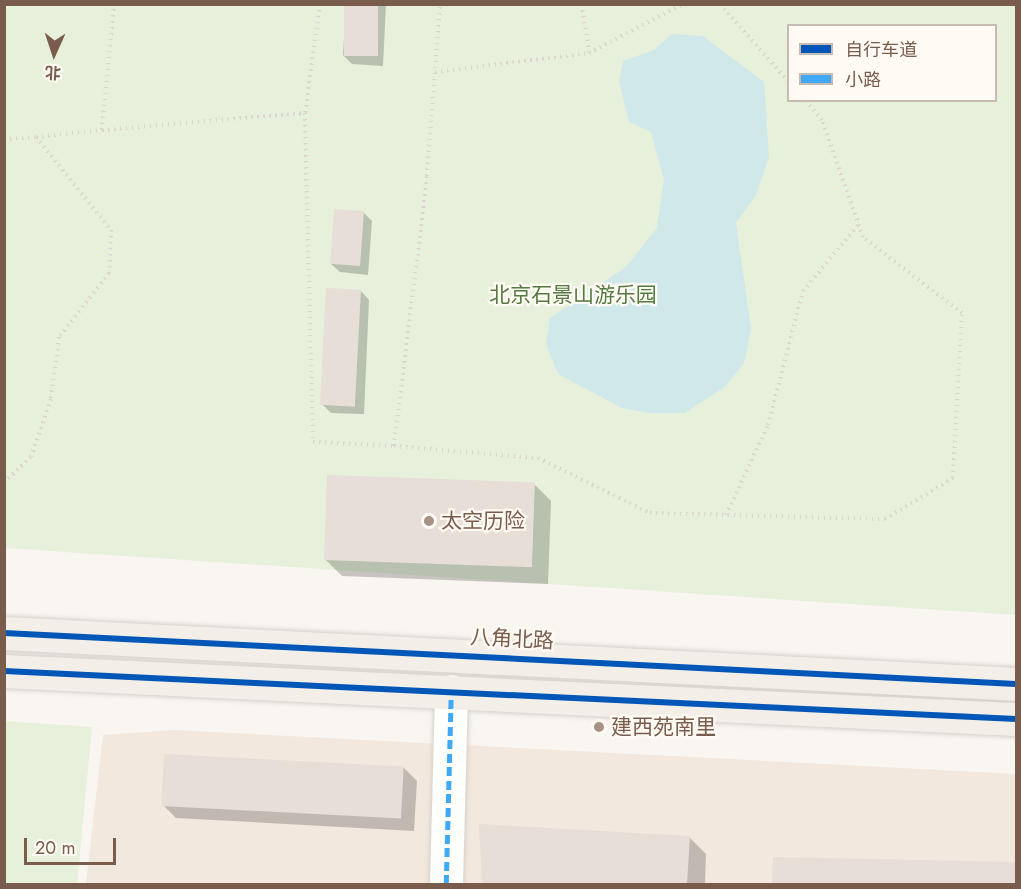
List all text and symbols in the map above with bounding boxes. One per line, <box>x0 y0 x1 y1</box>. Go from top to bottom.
north arrow <box>24 24 84 84</box>
legend <box>787 24 997 102</box>
text: 自行车道 <box>845 37 917 63</box>
text: 北 <box>44 61 62 84</box>
text: 小路 <box>845 67 881 93</box>
park label: 北京石景山游乐园 <box>489 282 657 308</box>
place label: 太空历险 <box>441 508 525 534</box>
marker: 太空历险 <box>422 514 436 528</box>
street label: 八角北路 <box>469 624 555 654</box>
place label: 建西苑南里 <box>611 714 716 740</box>
marker: 建西苑南里 <box>592 720 606 734</box>
scale bar <box>27 826 118 864</box>
text: 20 m <box>35 835 75 861</box>

